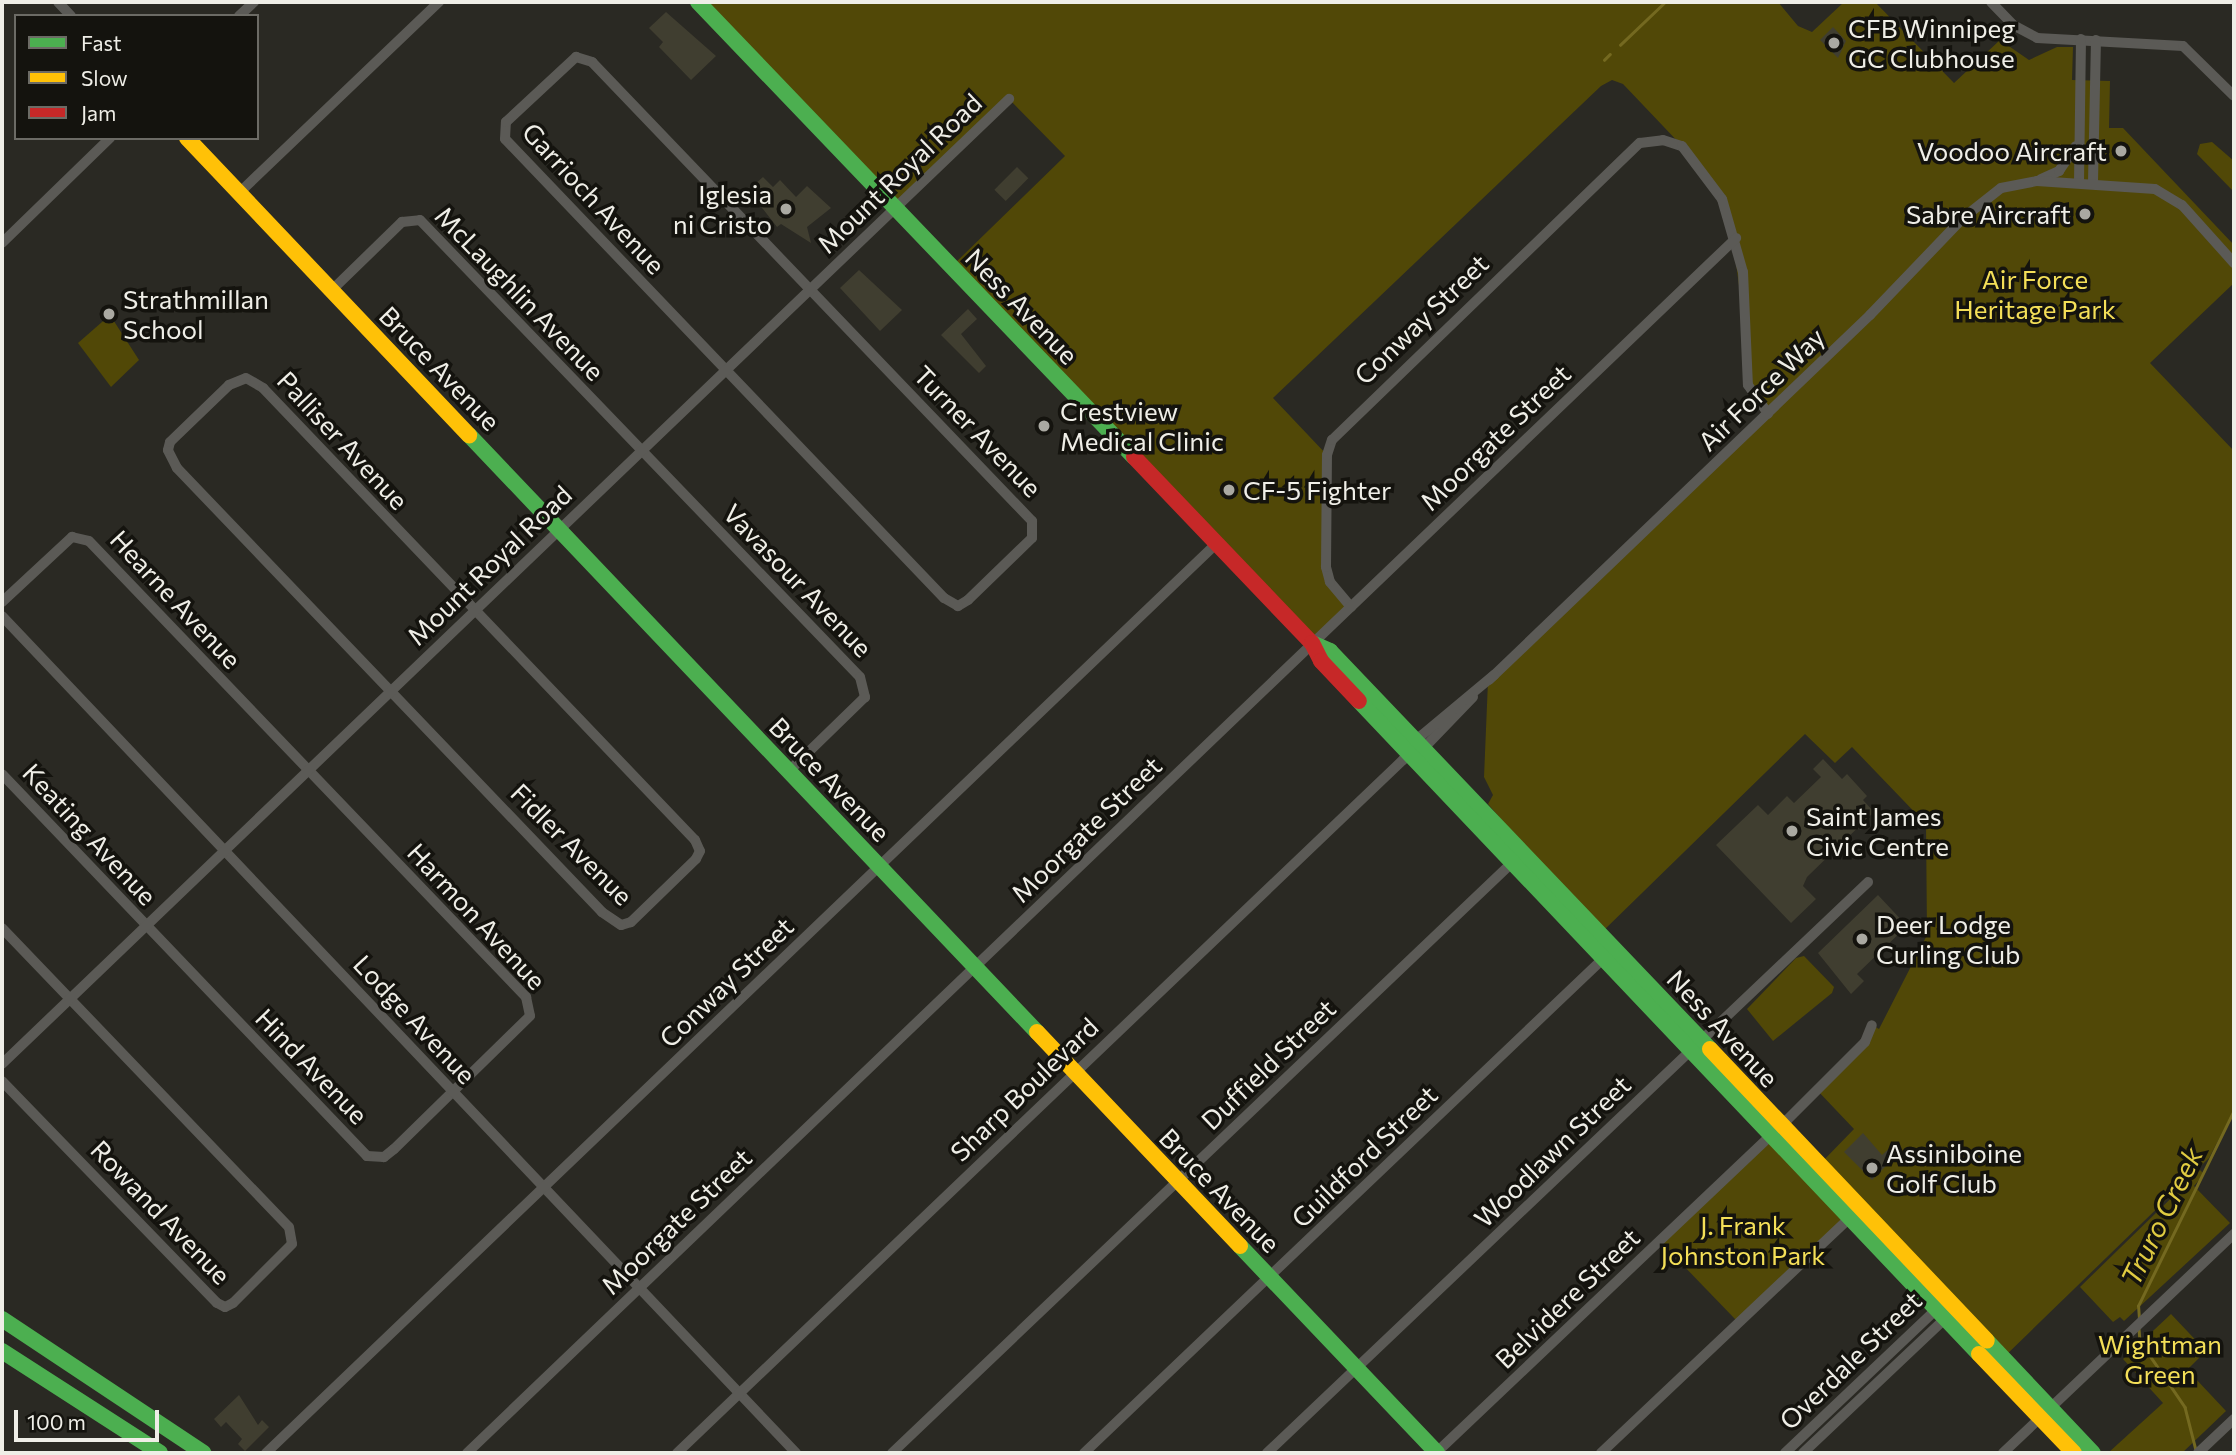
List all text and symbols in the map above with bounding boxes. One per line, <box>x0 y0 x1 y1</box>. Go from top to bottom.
place label: CFB Winnipeg GC Clubhouse <box>1848 12 2015 74</box>
legend <box>14 14 259 140</box>
text: Fast <box>81 30 122 55</box>
marker: CFB Winnipeg GC Clubhouse <box>1826 35 1842 51</box>
text: Slow <box>81 65 128 90</box>
street label: Mount Royal Road <box>810 87 988 259</box>
text: Jam <box>81 100 116 125</box>
street label: Garrioch Avenue <box>516 116 672 280</box>
place label: Voodoo Aircraft <box>1917 135 2107 167</box>
marker: Voodoo Aircraft <box>2113 143 2129 159</box>
place label: Iglesia ni Cristo <box>673 178 772 240</box>
place label: Sabre Aircraft <box>1906 198 2071 230</box>
street label: McLaughlin Avenue <box>429 200 611 386</box>
marker: Iglesia ni Cristo <box>778 201 794 217</box>
marker: Sabre Aircraft <box>2077 206 2093 222</box>
street label: Ness Avenue <box>959 242 1085 370</box>
street label: Conway Street <box>1348 247 1494 391</box>
park label: Air Force Heritage Park <box>1954 263 2116 324</box>
place label: Strathmillan School <box>123 283 269 344</box>
street label: Bruce Avenue <box>373 300 507 436</box>
marker: Strathmillan School <box>101 306 117 322</box>
street label: Air Force Way <box>1691 321 1831 457</box>
street label: Moorgate Street <box>1414 358 1576 516</box>
street label: Turner Avenue <box>908 359 1048 503</box>
street label: Palliser Avenue <box>271 364 415 516</box>
place label: Crestview Medical Clinic <box>1060 395 1224 457</box>
marker: Crestview Medical Clinic <box>1034 416 1054 436</box>
place label: CF-5 Fighter <box>1243 474 1391 506</box>
street label: Mount Royal Road <box>400 479 578 651</box>
marker: CF-5 Fighter <box>1221 482 1237 498</box>
street label: Vavasour Avenue <box>717 497 879 663</box>
street label: Hearne Avenue <box>104 523 248 675</box>
street label: Bruce Avenue <box>763 711 897 847</box>
street label: Moorgate Street <box>1005 750 1167 908</box>
street label: Keating Avenue <box>17 757 163 911</box>
street label: Fidler Avenue <box>505 777 639 911</box>
place label: Saint James Civic Centre <box>1806 800 1949 862</box>
marker: Saint James Civic Centre <box>1784 823 1800 839</box>
street label: Harmon Avenue <box>401 837 553 995</box>
place label: Deer Lodge Curling Club <box>1876 908 2020 970</box>
street label: Conway Street <box>653 910 799 1054</box>
marker: Deer Lodge Curling Club <box>1854 931 1870 947</box>
street label: Lodge Avenue <box>347 948 483 1090</box>
street label: Ness Avenue <box>1661 963 1785 1093</box>
street label: Duffield Street <box>1195 992 1341 1136</box>
street label: Hind Avenue <box>249 1002 375 1130</box>
street label: Sharp Boulevard <box>944 1011 1104 1167</box>
street label: Woodlawn Street <box>1467 1069 1637 1233</box>
street label: Guildford Street <box>1285 1079 1443 1233</box>
street label: Bruce Avenue <box>1153 1122 1287 1258</box>
street label: Rowand Avenue <box>85 1134 237 1290</box>
place label: Assiniboine Golf Club <box>1886 1137 2022 1198</box>
water label: Truro Creek <box>2113 1141 2209 1291</box>
street label: Moorgate Street <box>595 1142 757 1300</box>
marker: Assiniboine Golf Club <box>1864 1160 1880 1176</box>
park label: J. Frank Johnston Park <box>1661 1209 1825 1270</box>
street label: Belvidere Street <box>1489 1221 1645 1375</box>
street label: Overdale Street <box>1773 1284 1927 1436</box>
park label: Wightman Green <box>2098 1328 2222 1390</box>
scale bar <box>18 1396 163 1440</box>
text: 100 m <box>27 1409 86 1434</box>

